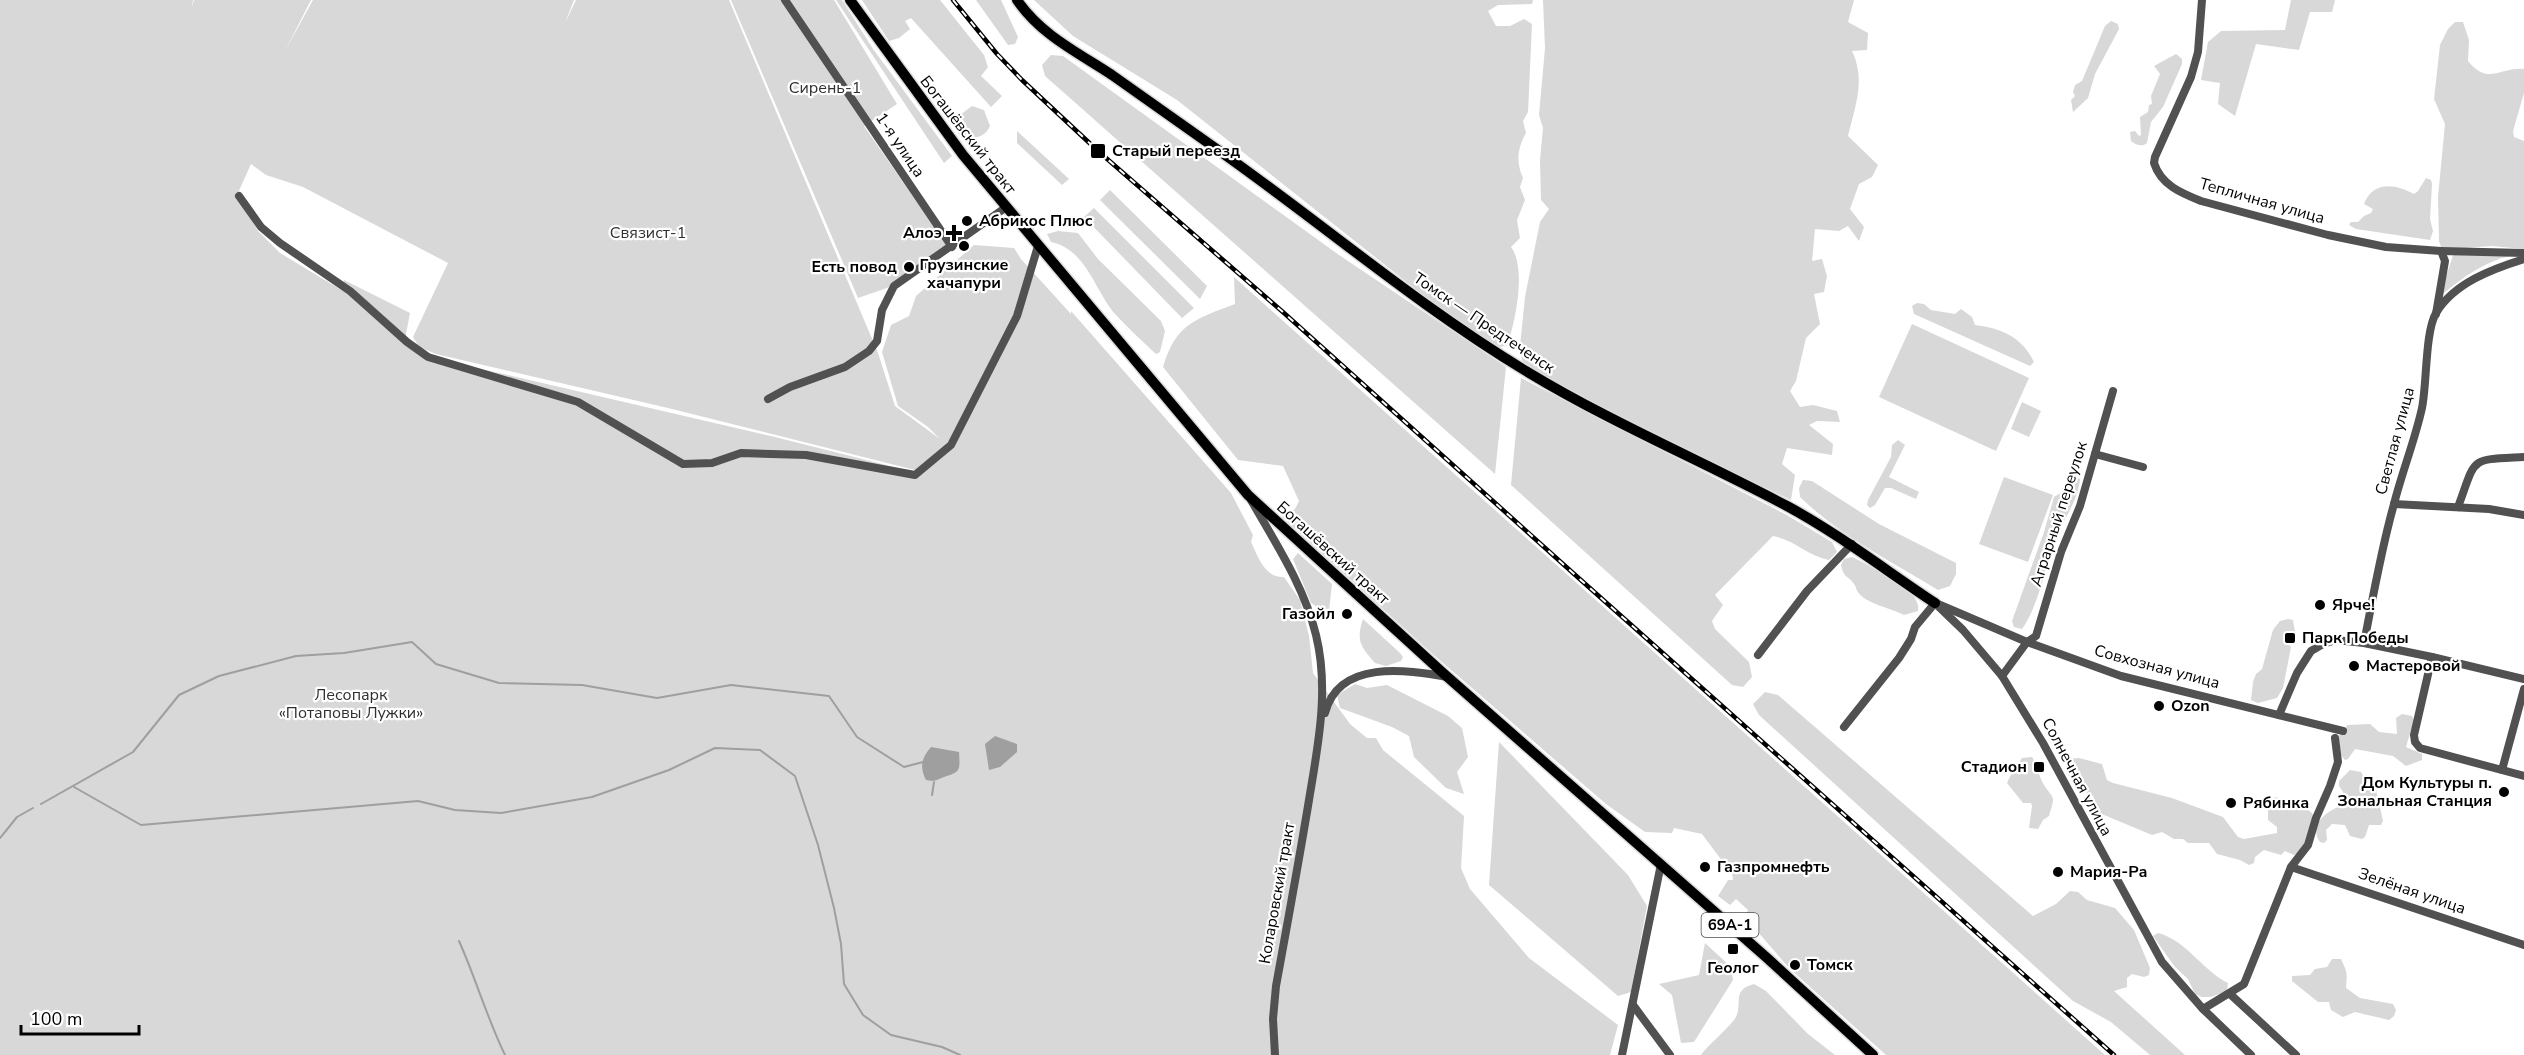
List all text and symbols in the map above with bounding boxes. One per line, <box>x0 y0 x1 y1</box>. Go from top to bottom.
street label: Богашёвский тракт <box>915 71 1022 200</box>
park label: Сирень-1 <box>789 77 861 99</box>
street label: 1-я улица <box>870 108 930 182</box>
place label: Старый переезд <box>1112 140 1240 162</box>
marker: Старый переезд <box>1089 142 1107 160</box>
street label: Тепличная улица <box>2197 173 2327 229</box>
place label: Абрикос Плюс <box>979 210 1093 232</box>
marker: Абрикос Плюс <box>960 214 974 228</box>
park label: Связист-1 <box>610 222 686 244</box>
place label: Алоэ <box>903 222 942 244</box>
marker: Алоэ <box>947 226 961 240</box>
marker: Грузинские хачапури <box>957 239 971 253</box>
place label: Грузинские хачапури <box>920 254 1009 294</box>
place label: Есть повод <box>811 256 897 278</box>
marker: Есть повод <box>902 260 916 274</box>
street label: Томск — Предтеченск <box>1409 267 1560 379</box>
street label: Светлая улица <box>2370 385 2420 497</box>
street label: Аграрный переулок <box>2025 438 2093 589</box>
street label: Богашёвский тракт <box>1272 496 1395 610</box>
place label: Ярче! <box>2332 594 2375 616</box>
marker: Ярче! <box>2313 598 2327 612</box>
place label: Газойл <box>1282 603 1335 625</box>
marker: Газойл <box>1340 607 1354 621</box>
place label: Парк Победы <box>2302 627 2409 649</box>
marker: Парк Победы <box>2283 631 2297 645</box>
street label: Совхозная улица <box>2092 640 2222 694</box>
place label: Мастеровой <box>2366 655 2460 677</box>
marker: Мастеровой <box>2347 659 2361 673</box>
park label: Лесопарк «Потаповы Лужки» <box>279 684 423 724</box>
place label: Ozon <box>2171 695 2210 717</box>
marker: Ozon <box>2152 699 2166 713</box>
street label: Солнечная улица <box>2037 714 2117 840</box>
place label: Стадион <box>1961 756 2027 778</box>
marker: Стадион <box>2032 760 2046 774</box>
place label: Дом Культуры п. Зональная Станция <box>2338 772 2492 812</box>
marker: Дом Культуры п. Зональная Станция <box>2497 785 2511 799</box>
place label: Рябинка <box>2243 792 2309 814</box>
marker: Рябинка <box>2224 796 2238 810</box>
street label: Коларовский тракт <box>1254 819 1300 966</box>
place label: Газпромнефть <box>1717 856 1830 878</box>
marker: Газпромнефть <box>1698 860 1712 874</box>
place label: Мария-Ра <box>2070 861 2147 883</box>
street label: Зелёная улица <box>2355 862 2469 920</box>
marker: Мария-Ра <box>2051 865 2065 879</box>
road number: 69А-1 <box>1702 913 1758 937</box>
marker: Геолог <box>1726 942 1740 956</box>
place label: Томск <box>1807 954 1854 976</box>
place label: Геолог <box>1707 957 1759 979</box>
marker: Томск <box>1788 958 1802 972</box>
scale bar <box>21 998 140 1036</box>
text: 100 m <box>30 1007 82 1031</box>

